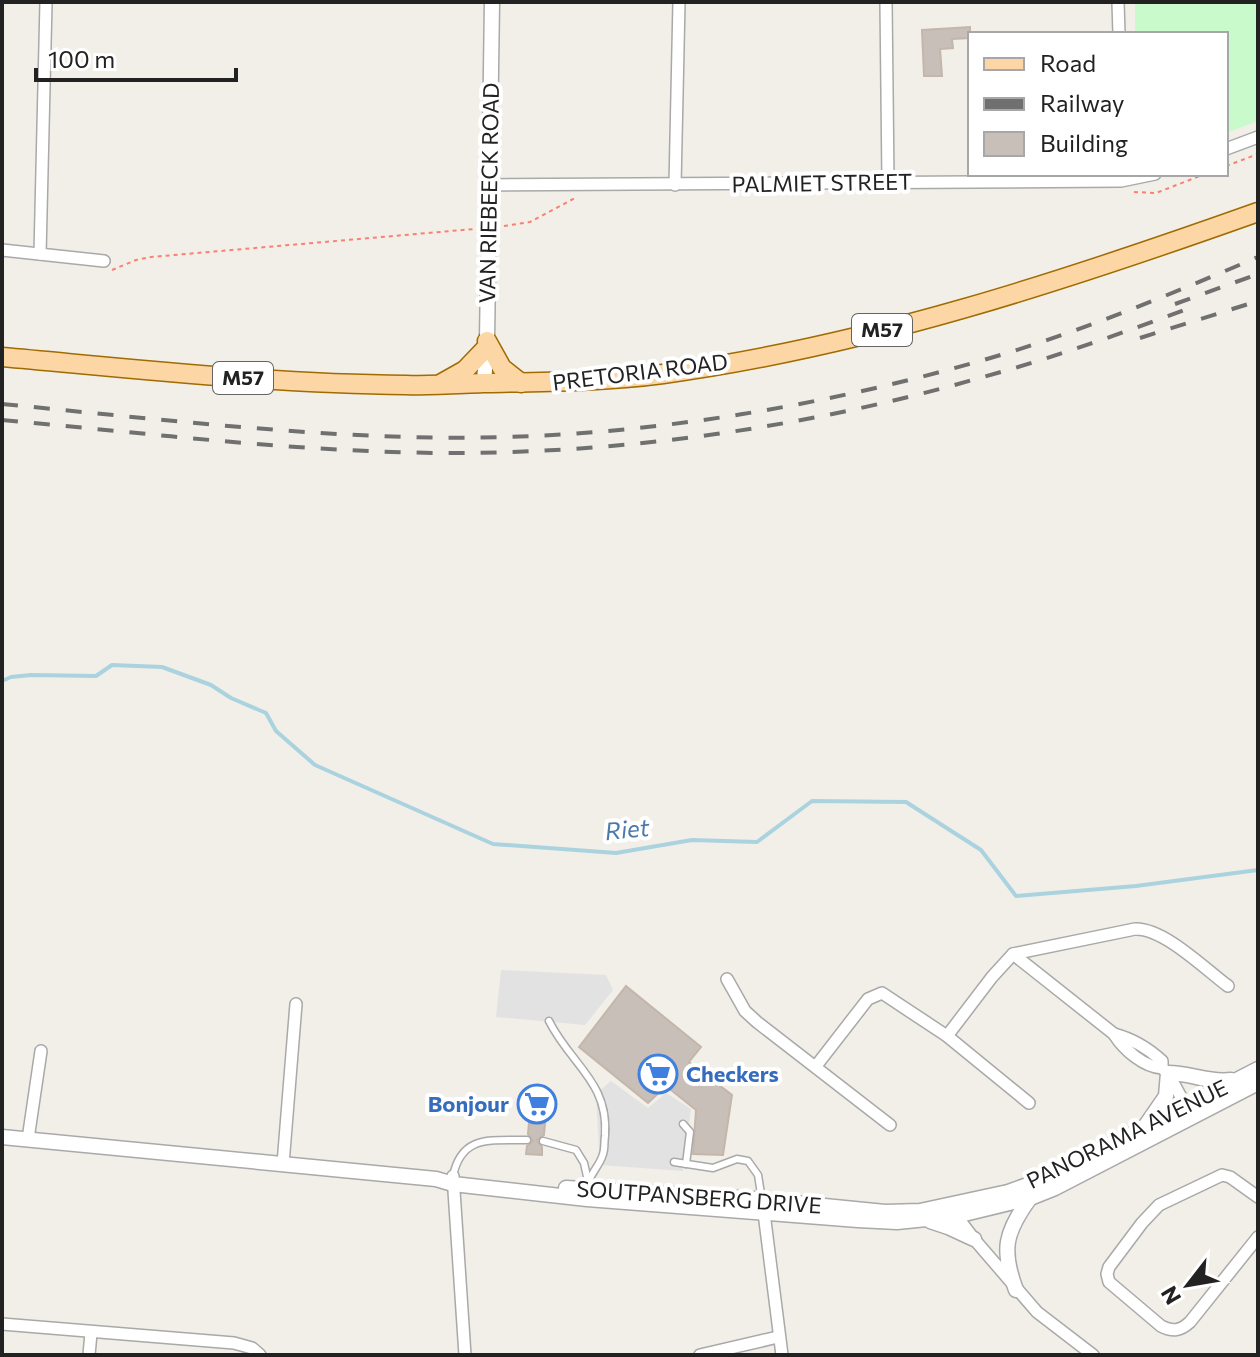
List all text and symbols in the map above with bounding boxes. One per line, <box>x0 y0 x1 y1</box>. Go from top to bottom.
scale bar <box>36 32 236 82</box>
legend <box>968 32 1228 176</box>
text: 100 m <box>48 44 115 73</box>
text: Road <box>1040 48 1096 77</box>
street label: VAN RIEBEECK ROAD <box>473 82 504 304</box>
text: Railway <box>1040 88 1125 117</box>
text: Building <box>1040 128 1128 157</box>
street label: PALMIET STREET <box>731 167 913 198</box>
road number: M57 <box>852 314 912 346</box>
street label: PRETORIA ROAD <box>551 347 729 396</box>
road number: M57 <box>213 362 273 394</box>
water label: Riet <box>603 812 652 845</box>
supermarket icon: Checkers <box>637 1053 679 1095</box>
place label: Checkers <box>686 1060 779 1087</box>
street label: PANORAMA AVENUE <box>1022 1073 1232 1194</box>
supermarket icon: Bonjour <box>516 1083 558 1125</box>
place label: Bonjour <box>428 1090 509 1117</box>
street label: SOUTPANSBERG DRIVE <box>576 1174 822 1219</box>
north arrow <box>1148 1245 1228 1325</box>
text: N <box>1155 1282 1186 1310</box>

